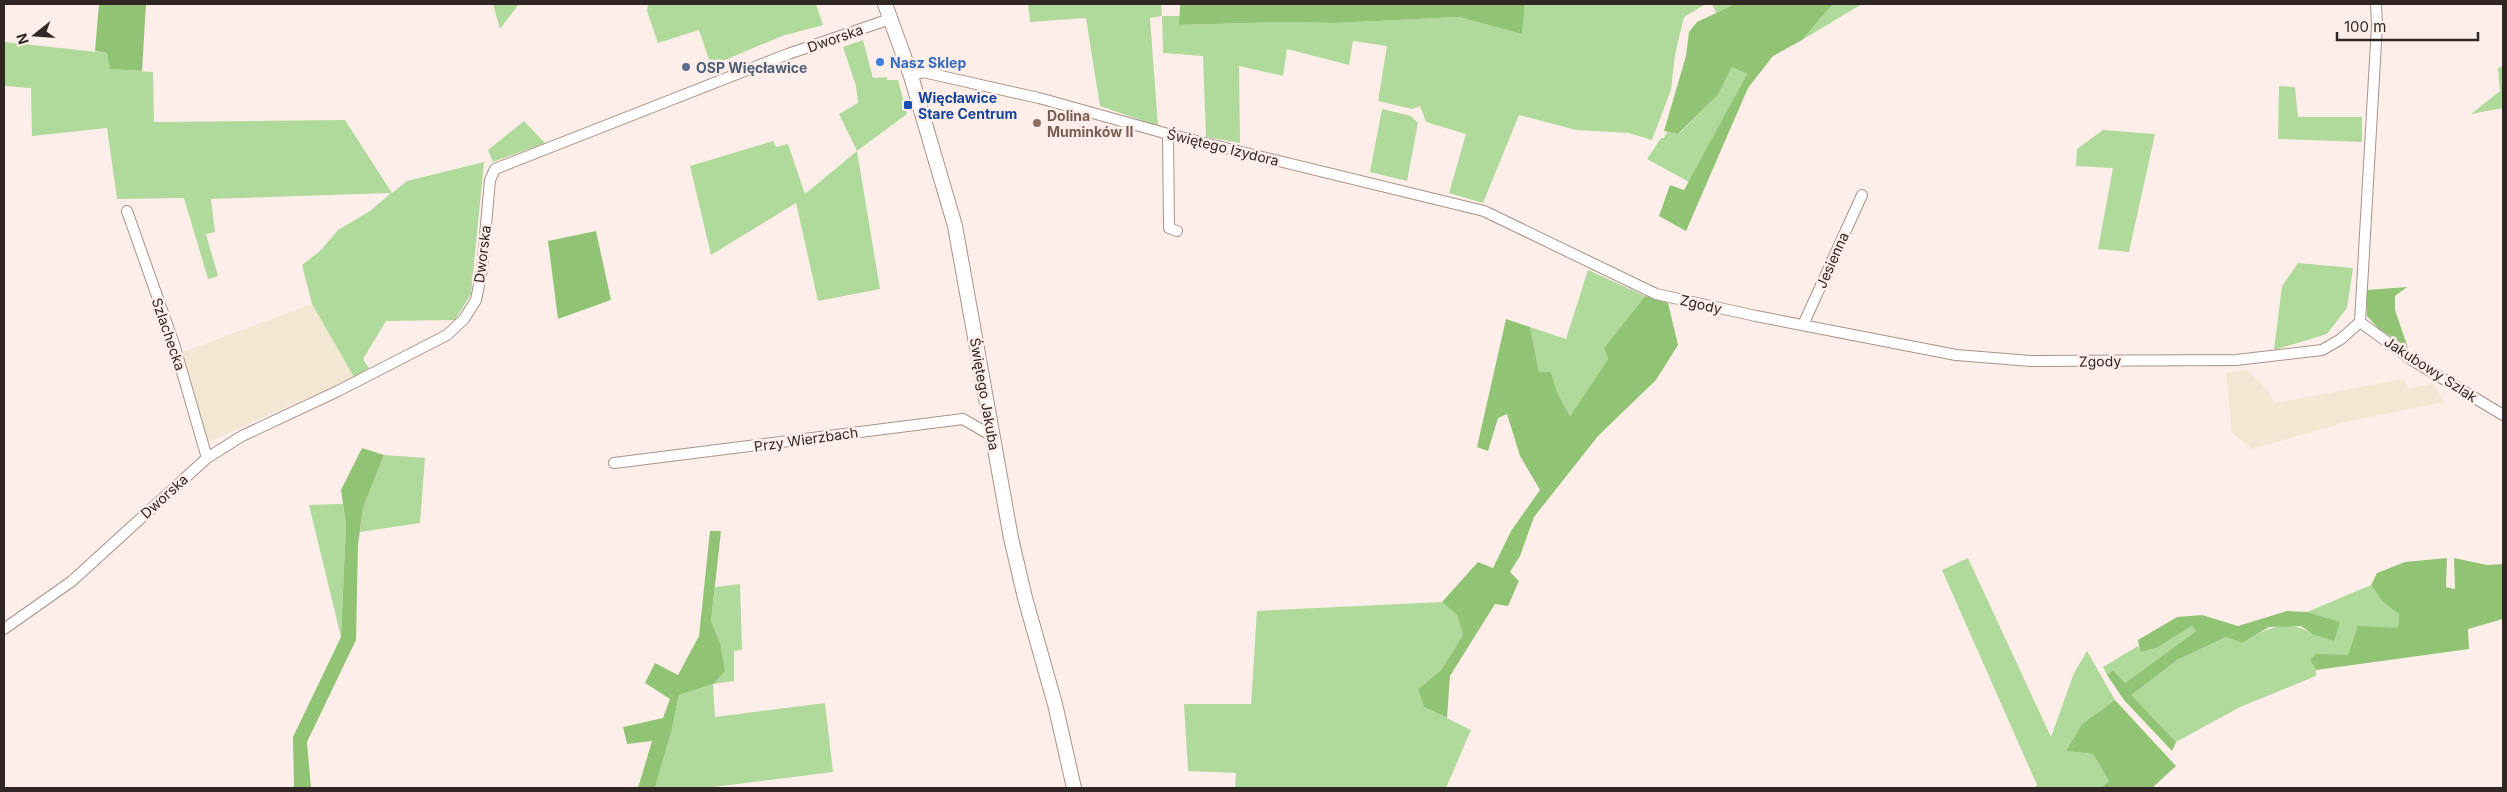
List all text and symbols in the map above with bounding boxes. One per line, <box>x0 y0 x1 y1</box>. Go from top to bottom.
north arrow <box>10 10 60 60</box>
scale bar <box>2337 10 2478 42</box>
text: 100 m <box>2344 17 2386 36</box>
street label: Dworska <box>805 21 865 55</box>
text: N <box>12 31 32 47</box>
place label: Nasz Sklep <box>890 54 966 71</box>
marker: Nasz Sklep <box>874 56 886 68</box>
place label: OSP Więcławice <box>696 59 807 76</box>
marker: OSP Więcławice <box>680 61 692 73</box>
place label: Więcławice Stare Centrum <box>918 89 1017 122</box>
marker: Więcławice Stare Centrum <box>902 99 914 111</box>
place label: Dolina Muminków II <box>1047 107 1133 140</box>
marker: Dolina Muminków II <box>1031 117 1043 129</box>
street label: Świętego Izydora <box>1165 125 1281 169</box>
street label: Dworska <box>470 224 494 284</box>
street label: Jesienna <box>1812 229 1852 291</box>
street label: Zgody <box>1678 291 1724 317</box>
street label: Szlachecka <box>149 295 189 373</box>
street label: Jakubowy Szlak <box>2381 333 2481 406</box>
street label: Świętego Jakuba <box>967 336 1003 452</box>
street label: Zgody <box>2079 352 2121 370</box>
street label: Przy Wierzbach <box>753 423 859 455</box>
street label: Dworska <box>137 470 191 522</box>

